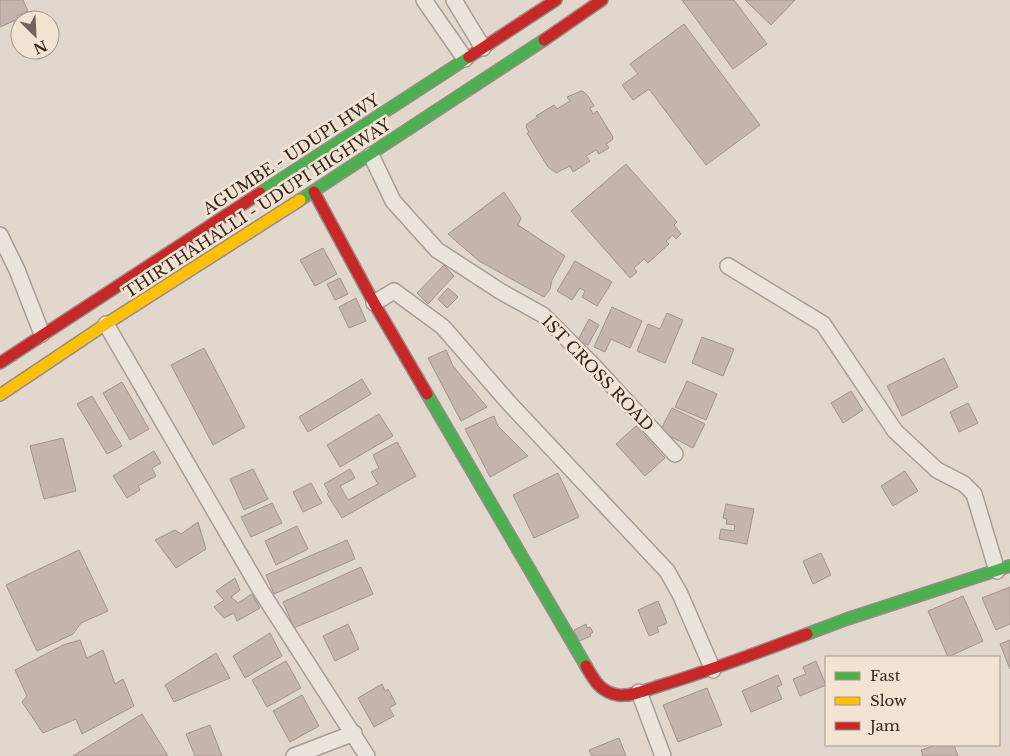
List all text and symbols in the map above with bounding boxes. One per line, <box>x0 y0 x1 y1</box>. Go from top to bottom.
north arrow <box>10 10 60 60</box>
text: N <box>31 36 50 58</box>
street label: AGUMBE - UDUPI HWY <box>198 89 383 219</box>
street label: THIRTHAHALLI - UDUPI HIGHWAY <box>120 114 395 302</box>
street label: 1ST CROSS ROAD <box>538 311 658 435</box>
legend <box>825 656 1000 746</box>
text: Fast <box>870 666 901 685</box>
text: Slow <box>870 691 907 710</box>
text: Jam <box>868 716 900 735</box>

